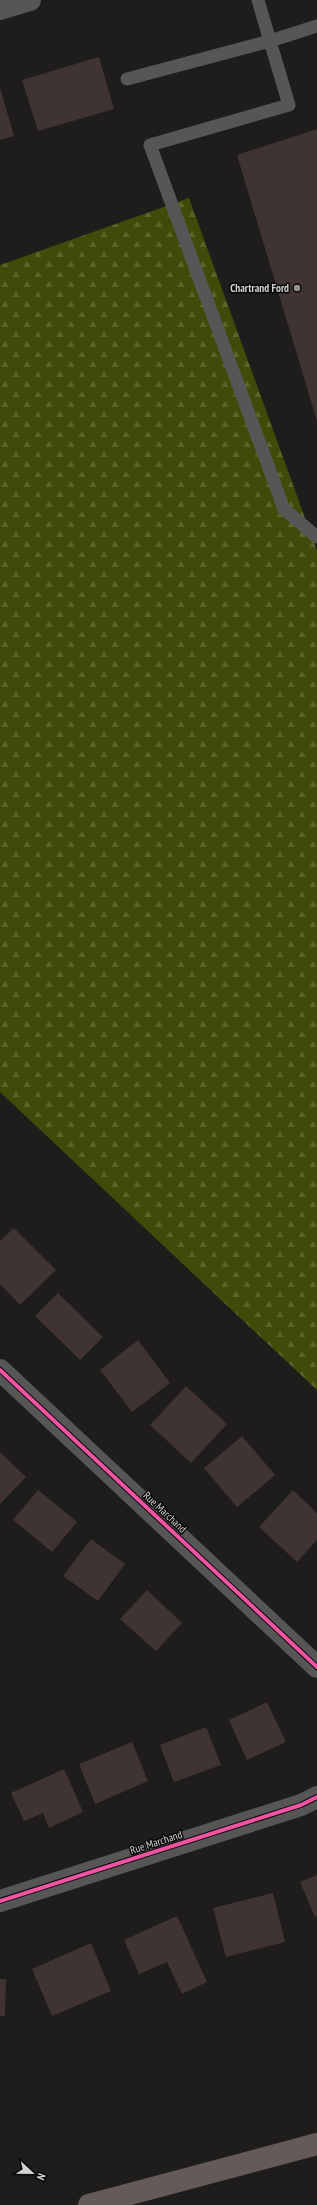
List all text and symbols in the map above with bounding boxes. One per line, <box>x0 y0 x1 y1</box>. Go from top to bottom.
place label: Chartrand Ford <box>230 281 289 295</box>
marker: Chartrand Ford <box>292 283 302 293</box>
street label: Rue Marchand <box>140 1488 190 1536</box>
street label: Rue Marchand <box>128 1827 184 1857</box>
north arrow <box>12 2153 52 2193</box>
text: N <box>34 2171 49 2182</box>

